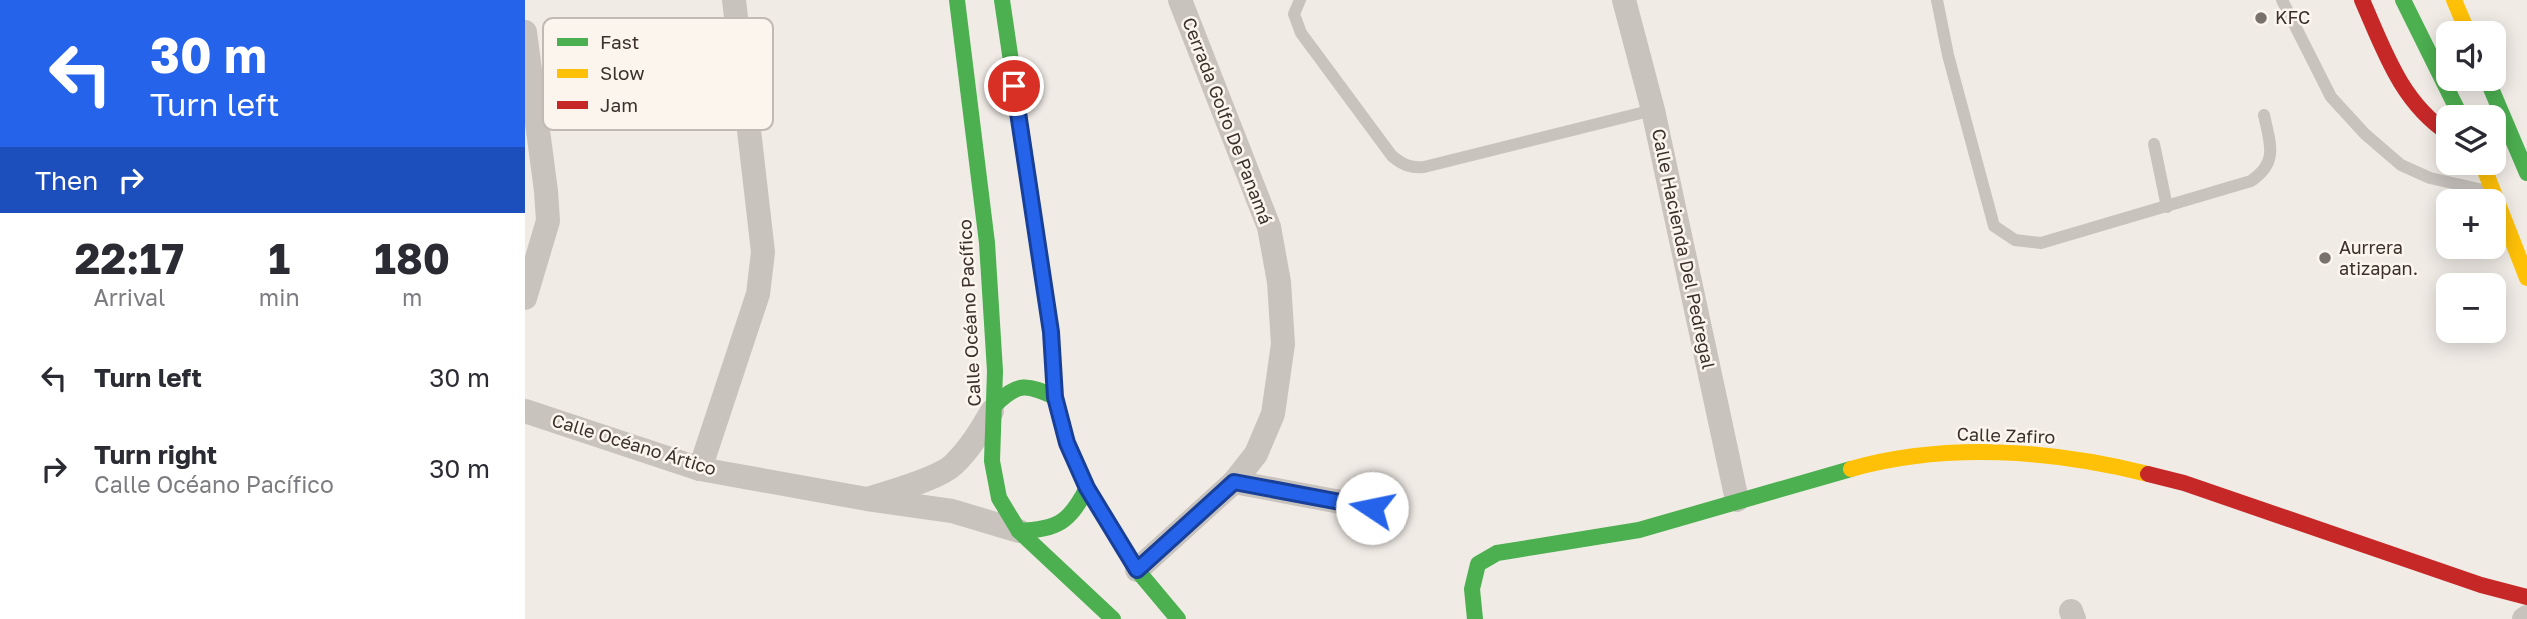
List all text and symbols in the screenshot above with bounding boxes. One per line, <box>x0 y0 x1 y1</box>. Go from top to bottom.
place label: KFC <box>2275 6 2310 28</box>
marker: KFC <box>2253 10 2269 26</box>
street label: Cerrada Golfo De Panamá <box>1178 14 1278 227</box>
legend <box>543 18 773 130</box>
map controls <box>2436 21 2506 343</box>
button: sound <box>2436 21 2506 91</box>
text: 30 m <box>150 25 267 84</box>
icon: left <box>35 28 126 119</box>
text: Fast <box>600 30 639 53</box>
pin <box>984 56 1044 116</box>
text: Slow <box>600 61 645 84</box>
icon: arrive <box>995 67 1033 105</box>
text: Turn left <box>150 85 279 123</box>
text: Jam <box>600 93 638 116</box>
button: layers <box>2436 105 2506 175</box>
street label: Calle Hacienda Del Pedregal <box>1648 127 1720 371</box>
icon: right <box>112 161 150 199</box>
text: Then <box>35 165 98 196</box>
button: + <box>2436 189 2506 259</box>
street label: Calle Océano Pacífico <box>953 219 985 407</box>
text: 22:17 <box>75 233 184 283</box>
text: 1 <box>268 233 290 283</box>
text: 180 <box>374 233 450 283</box>
place label: Aurrera atizapan. <box>2339 236 2418 279</box>
marker: Aurrera atizapan. <box>2317 250 2333 266</box>
button: − <box>2436 273 2506 343</box>
text: Arrival <box>93 283 165 311</box>
text: min <box>259 283 300 311</box>
text: m <box>402 283 422 311</box>
icon: left <box>35 359 73 397</box>
text: Turn left <box>94 362 202 393</box>
text: 30 m <box>429 362 490 393</box>
street label: Calle Océano Ártico <box>549 409 719 480</box>
street label: Calle Zafiro <box>1956 422 2056 448</box>
text: Turn right <box>94 439 217 470</box>
icon: right <box>35 450 73 488</box>
text: 30 m <box>429 453 490 484</box>
text: Calle Océano Pacífico <box>94 470 334 498</box>
position arrow <box>1335 471 1409 545</box>

